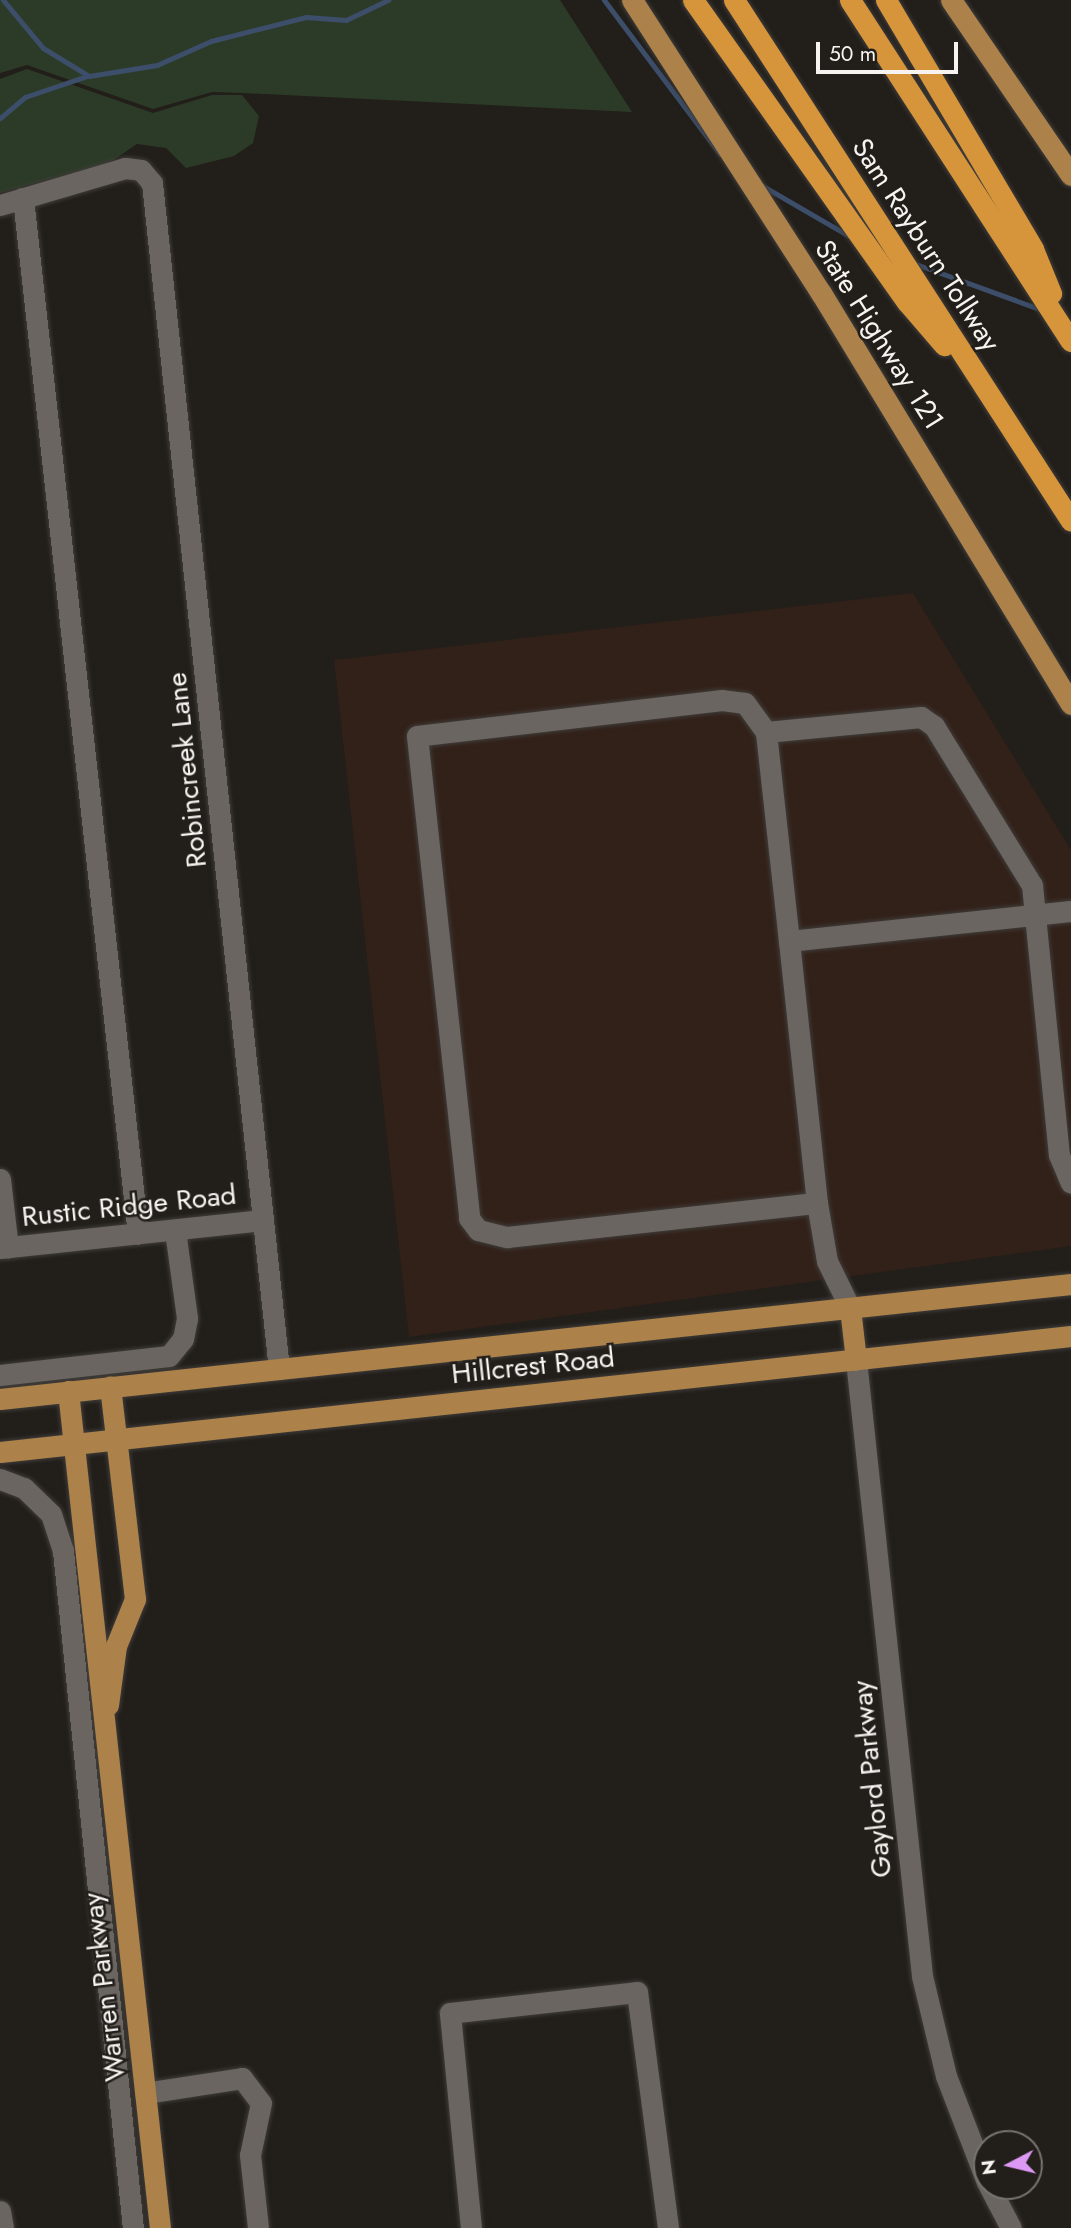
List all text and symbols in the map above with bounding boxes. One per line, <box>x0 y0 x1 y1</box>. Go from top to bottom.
scale bar <box>819 28 961 72</box>
text: 50 m <box>829 39 876 69</box>
street label: Sam Rayburn Tollway <box>845 132 1007 358</box>
street label: State Highway 121 <box>807 234 951 436</box>
street label: Robincreek Lane <box>160 671 214 869</box>
street label: Rustic Ridge Road <box>20 1178 238 1234</box>
street label: Hillcrest Road <box>450 1341 616 1391</box>
street label: Gaylord Parkway <box>845 1679 899 1879</box>
street label: Warren Parkway <box>76 1891 132 2083</box>
north arrow <box>973 2130 1043 2200</box>
text: N <box>974 2158 1003 2177</box>

